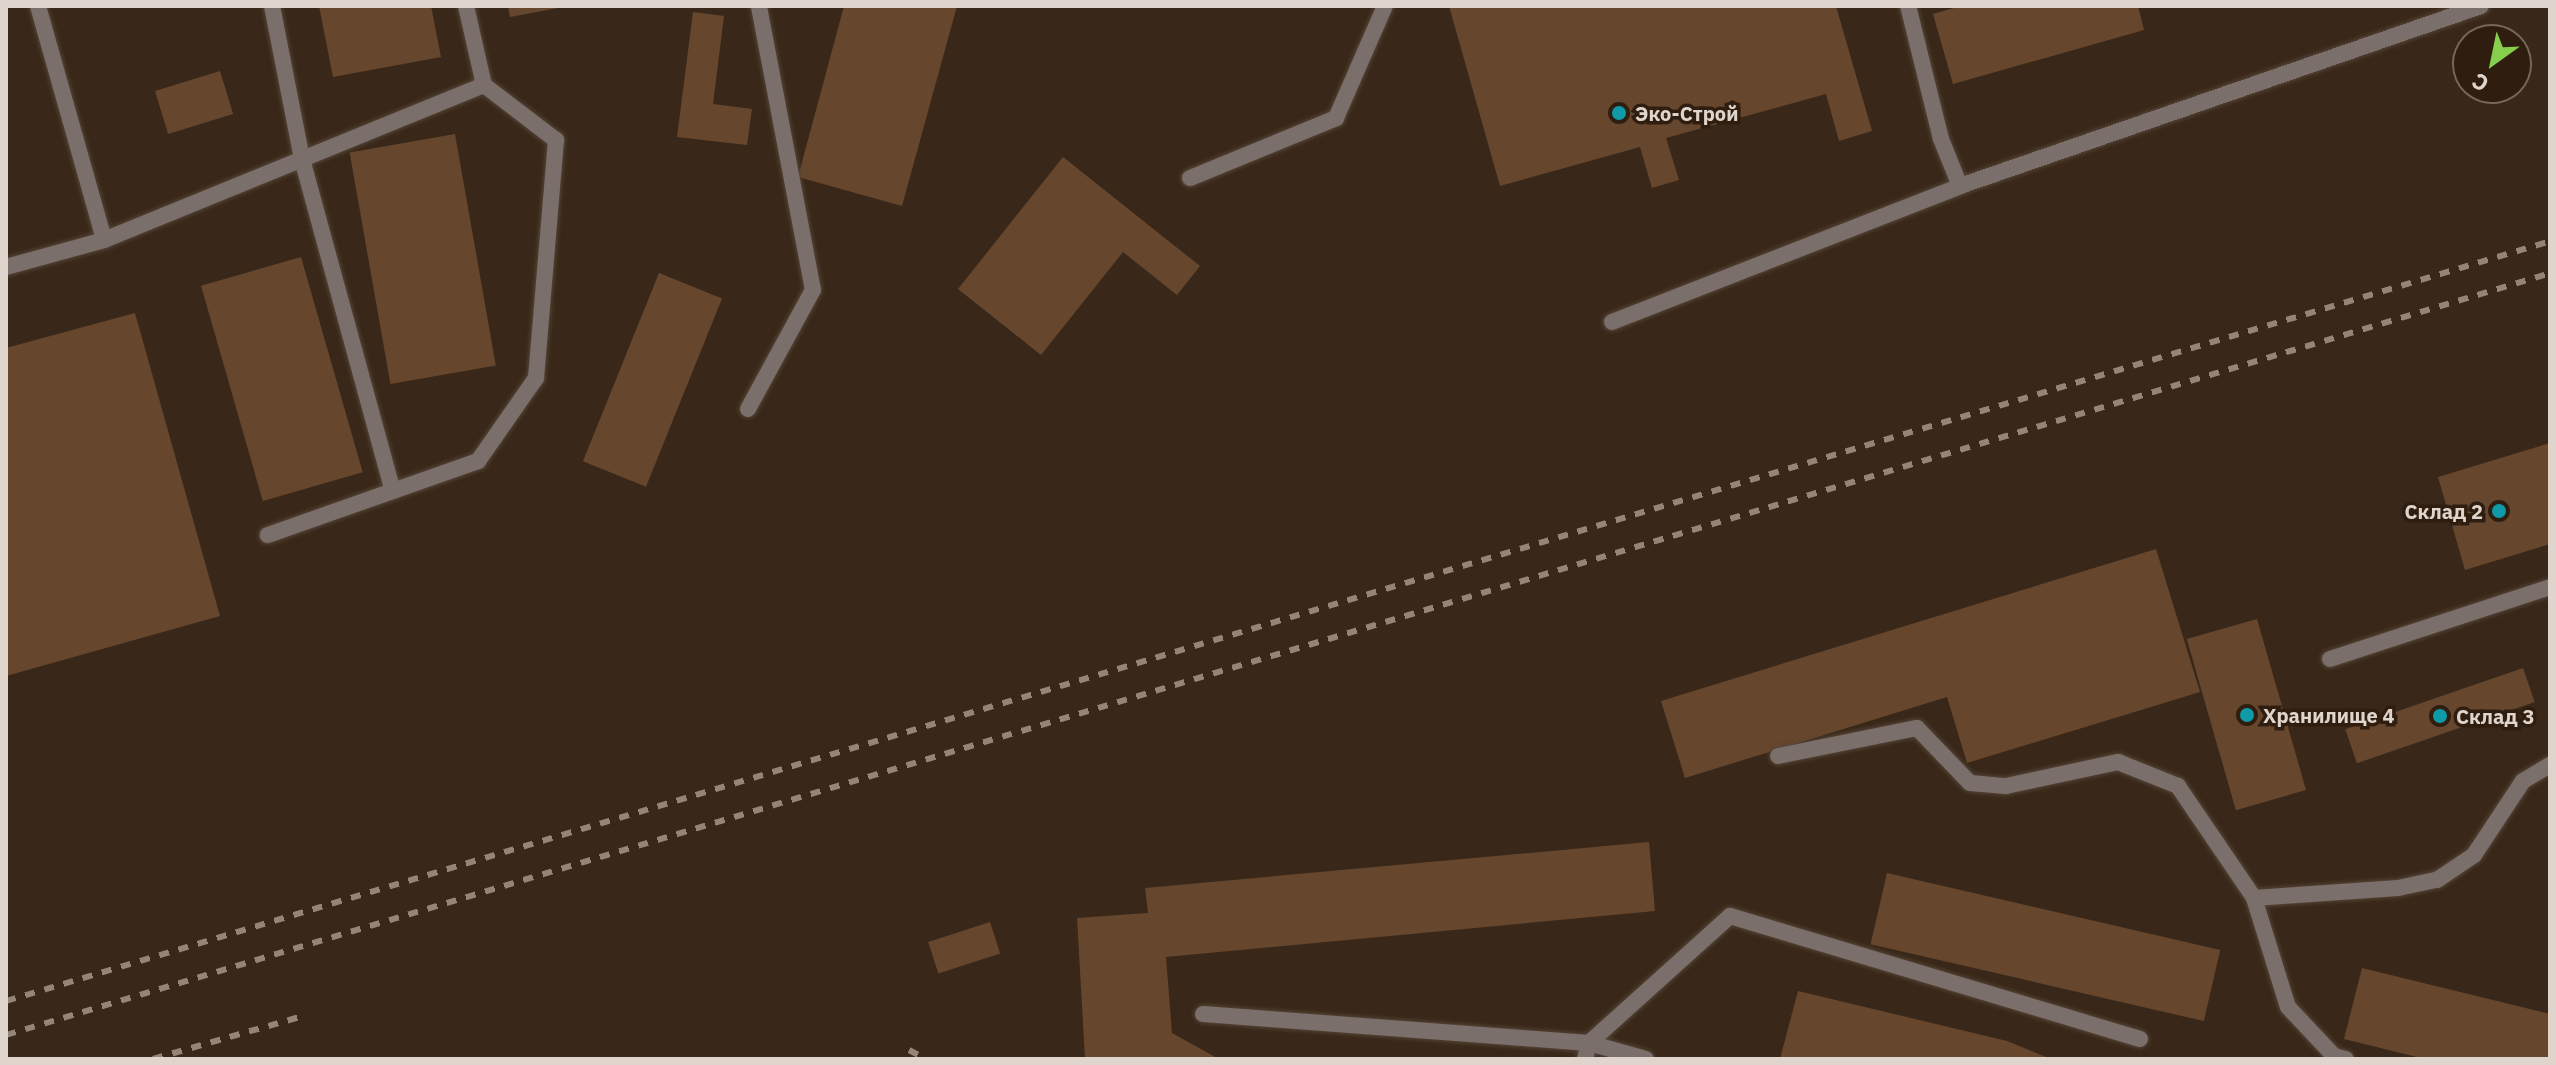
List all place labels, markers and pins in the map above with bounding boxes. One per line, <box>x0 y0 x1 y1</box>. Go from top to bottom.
place label: Эко-Строй <box>1635 101 1738 125</box>
marker: Эко-Строй <box>1610 104 1628 122</box>
place label: Склад 2 <box>2405 499 2483 523</box>
marker: Склад 2 <box>2490 502 2508 520</box>
place label: Хранилище 4 <box>2263 703 2394 727</box>
place label: Склад 3 <box>2456 704 2534 728</box>
marker: Хранилище 4 <box>2238 706 2256 724</box>
marker: Склад 3 <box>2431 707 2449 725</box>

